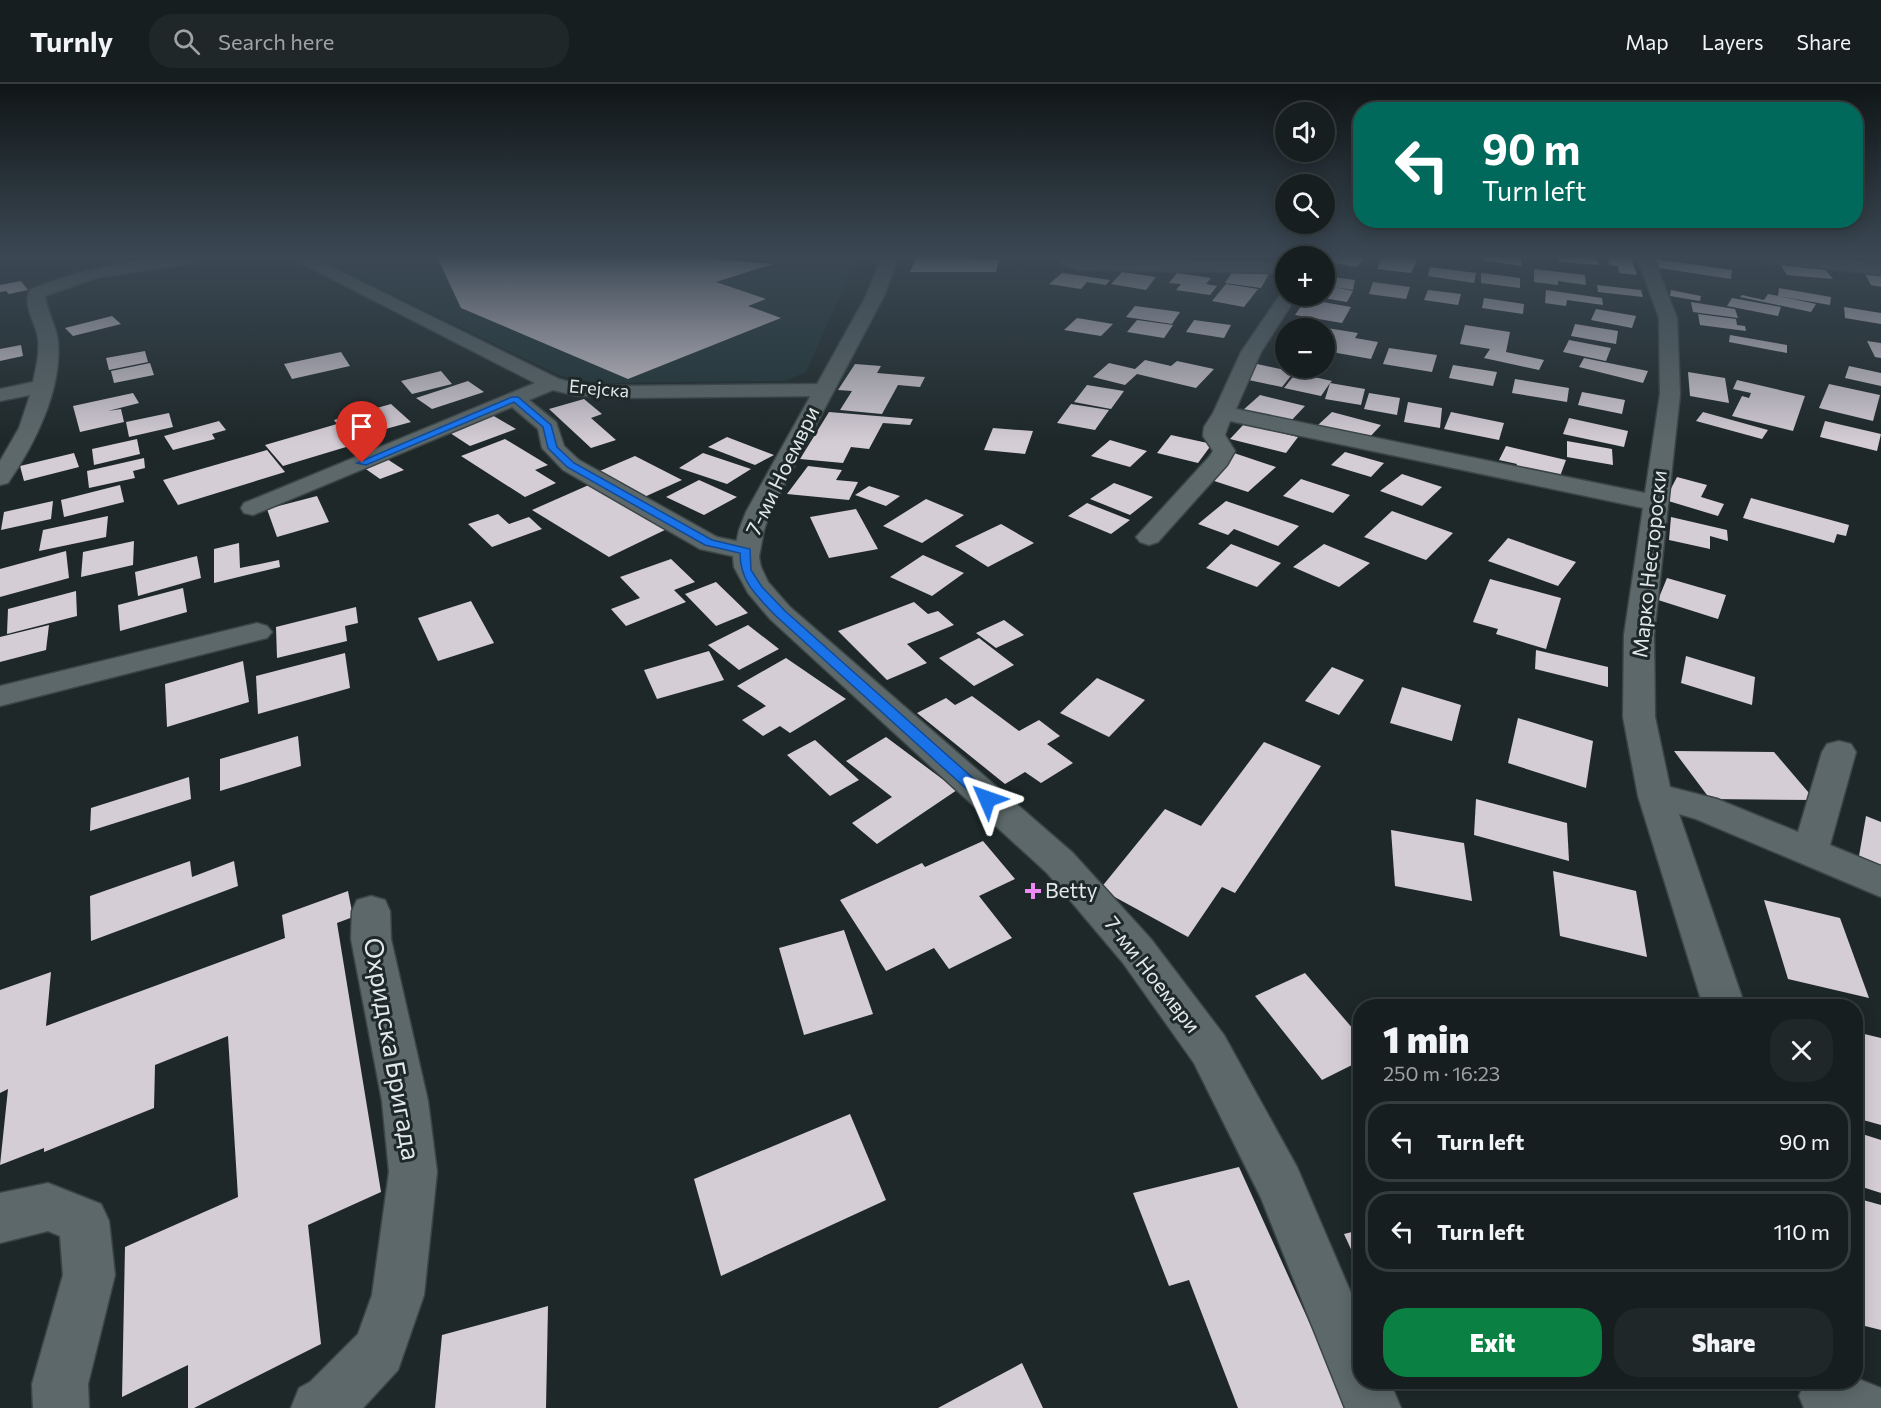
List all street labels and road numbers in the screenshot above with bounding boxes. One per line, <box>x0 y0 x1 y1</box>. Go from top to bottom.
street label: Егејска <box>568 374 630 402</box>
street label: 7-ми Ноември <box>740 402 824 539</box>
street label: Марко Нестороски <box>1626 469 1671 659</box>
street label: 7-ми Ноември <box>1100 911 1206 1037</box>
street label: Охридска Бригада <box>359 935 428 1162</box>

